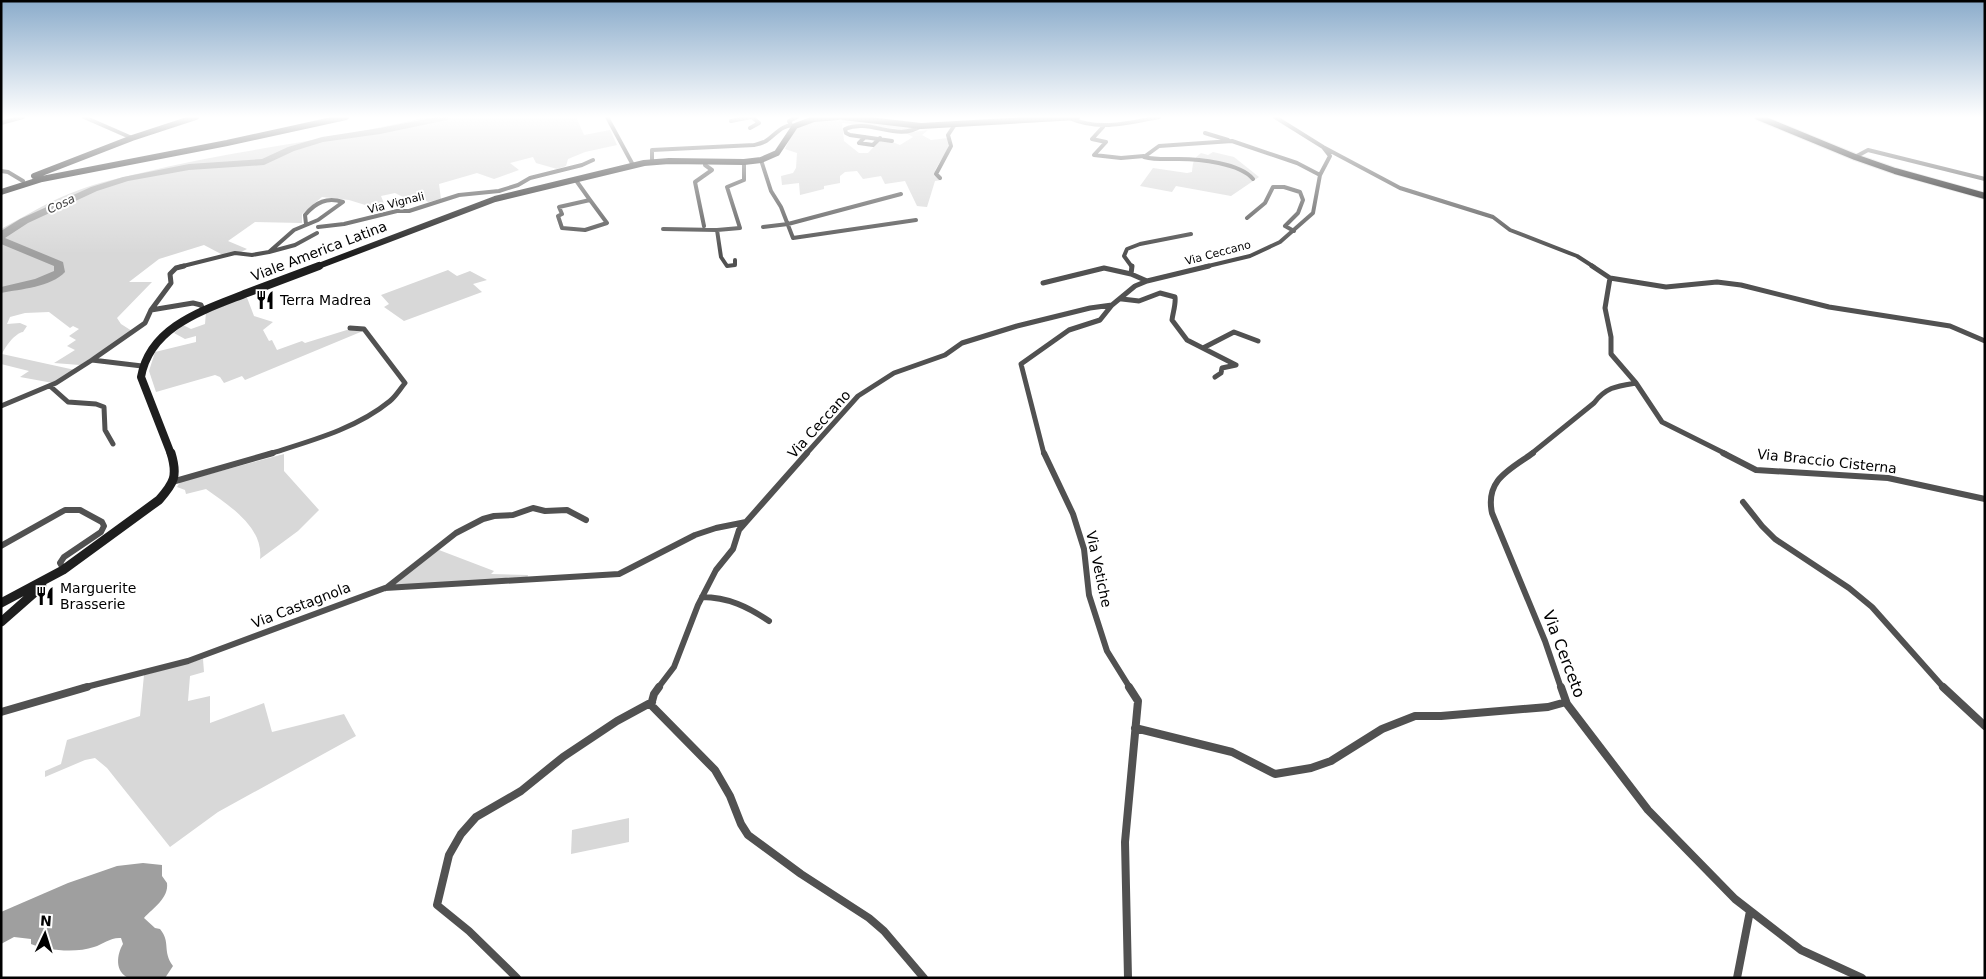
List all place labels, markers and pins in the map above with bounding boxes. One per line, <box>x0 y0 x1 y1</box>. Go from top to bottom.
restaurant icon: Terra Madrea <box>254 289 276 311</box>
place label: Terra Madrea <box>279 292 371 308</box>
place label: Marguerite Brasserie <box>60 580 136 612</box>
restaurant icon: Marguerite Brasserie <box>34 585 56 607</box>

